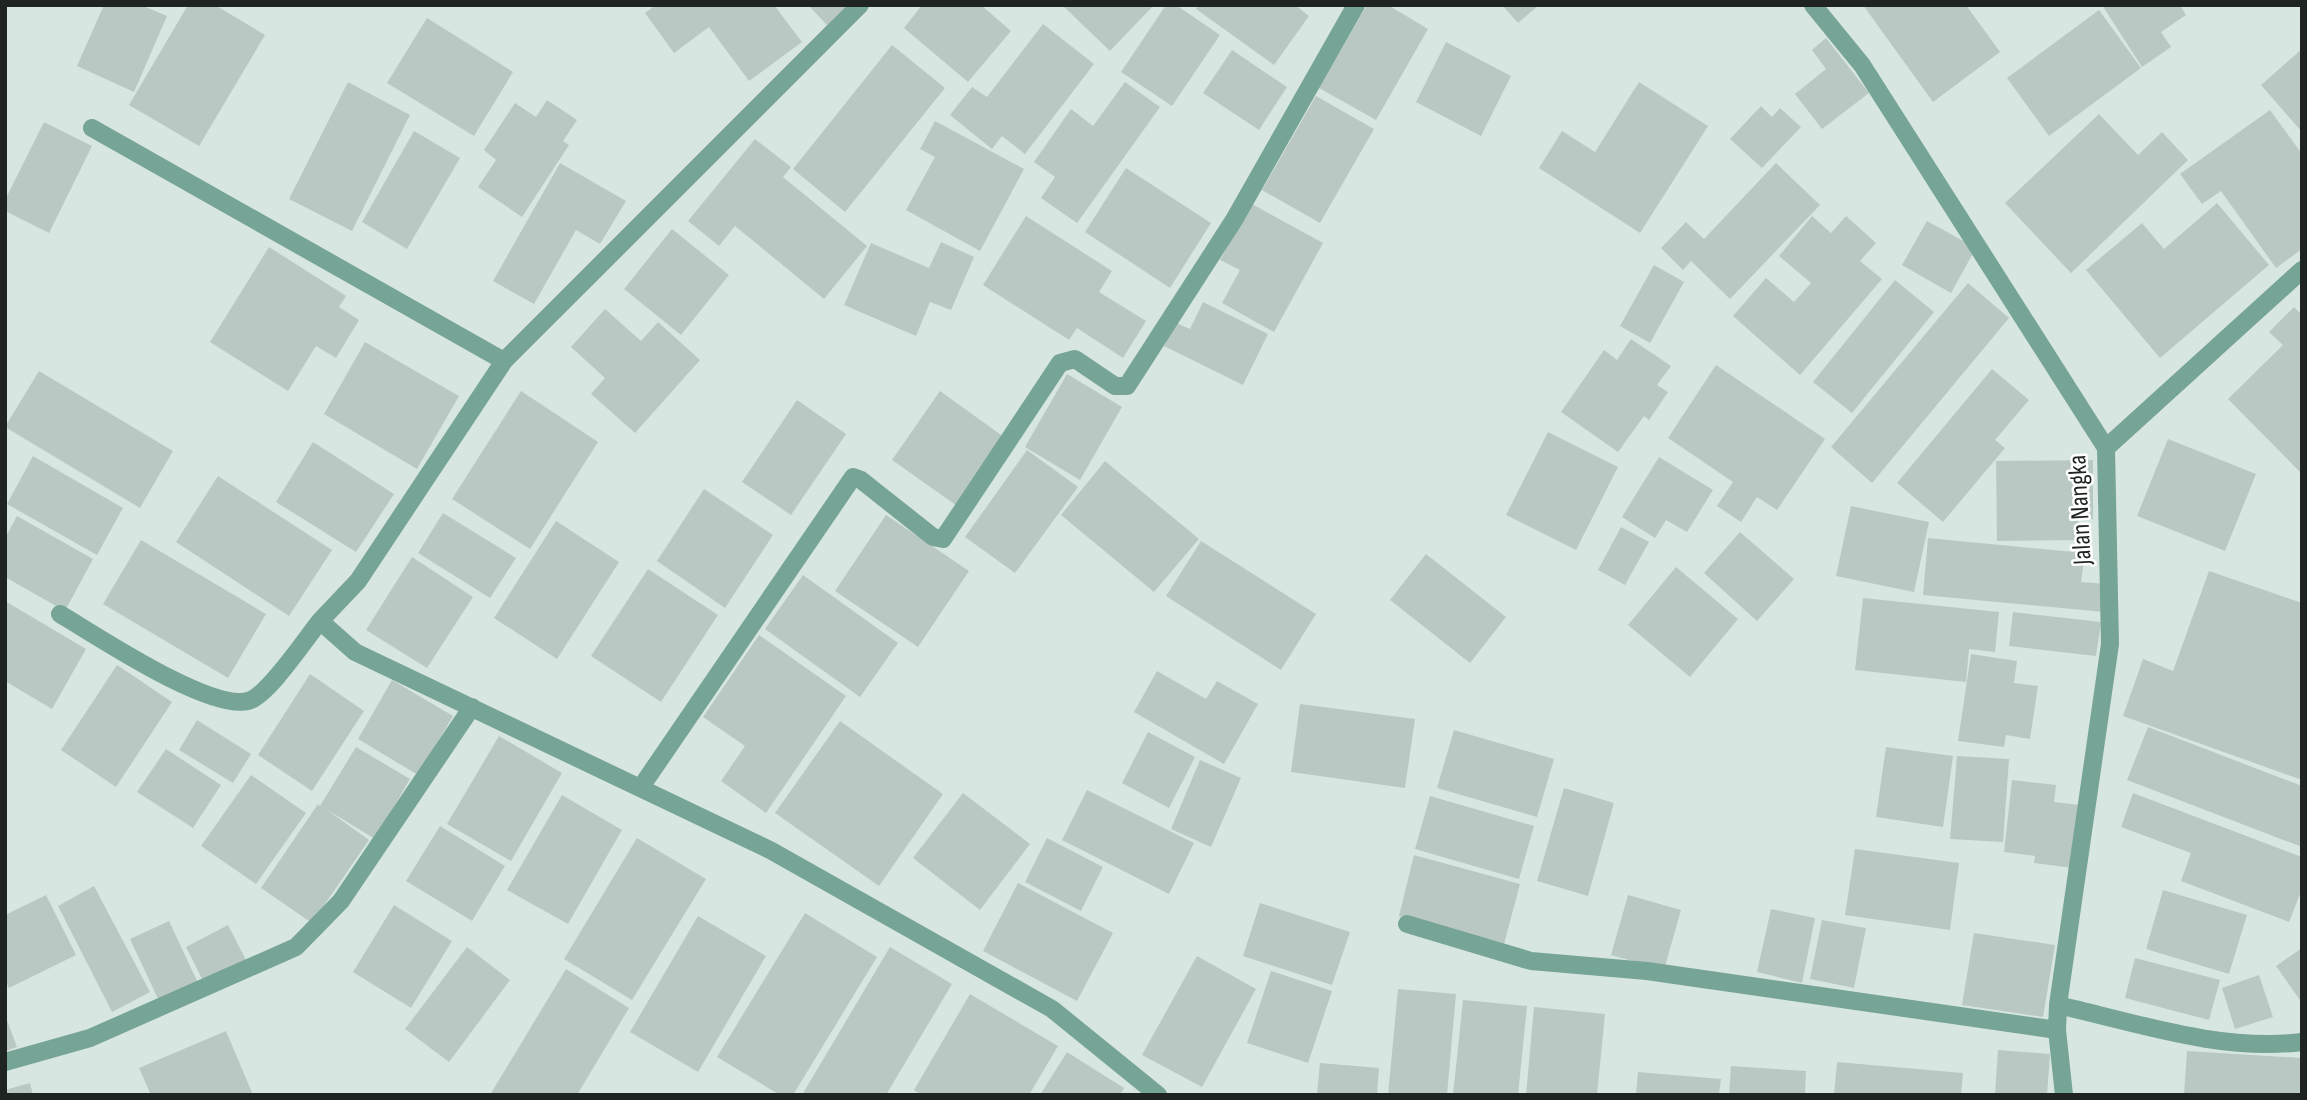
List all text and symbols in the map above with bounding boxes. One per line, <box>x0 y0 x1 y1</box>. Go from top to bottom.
street label: Jalan Nangka <box>2062 454 2099 567</box>

